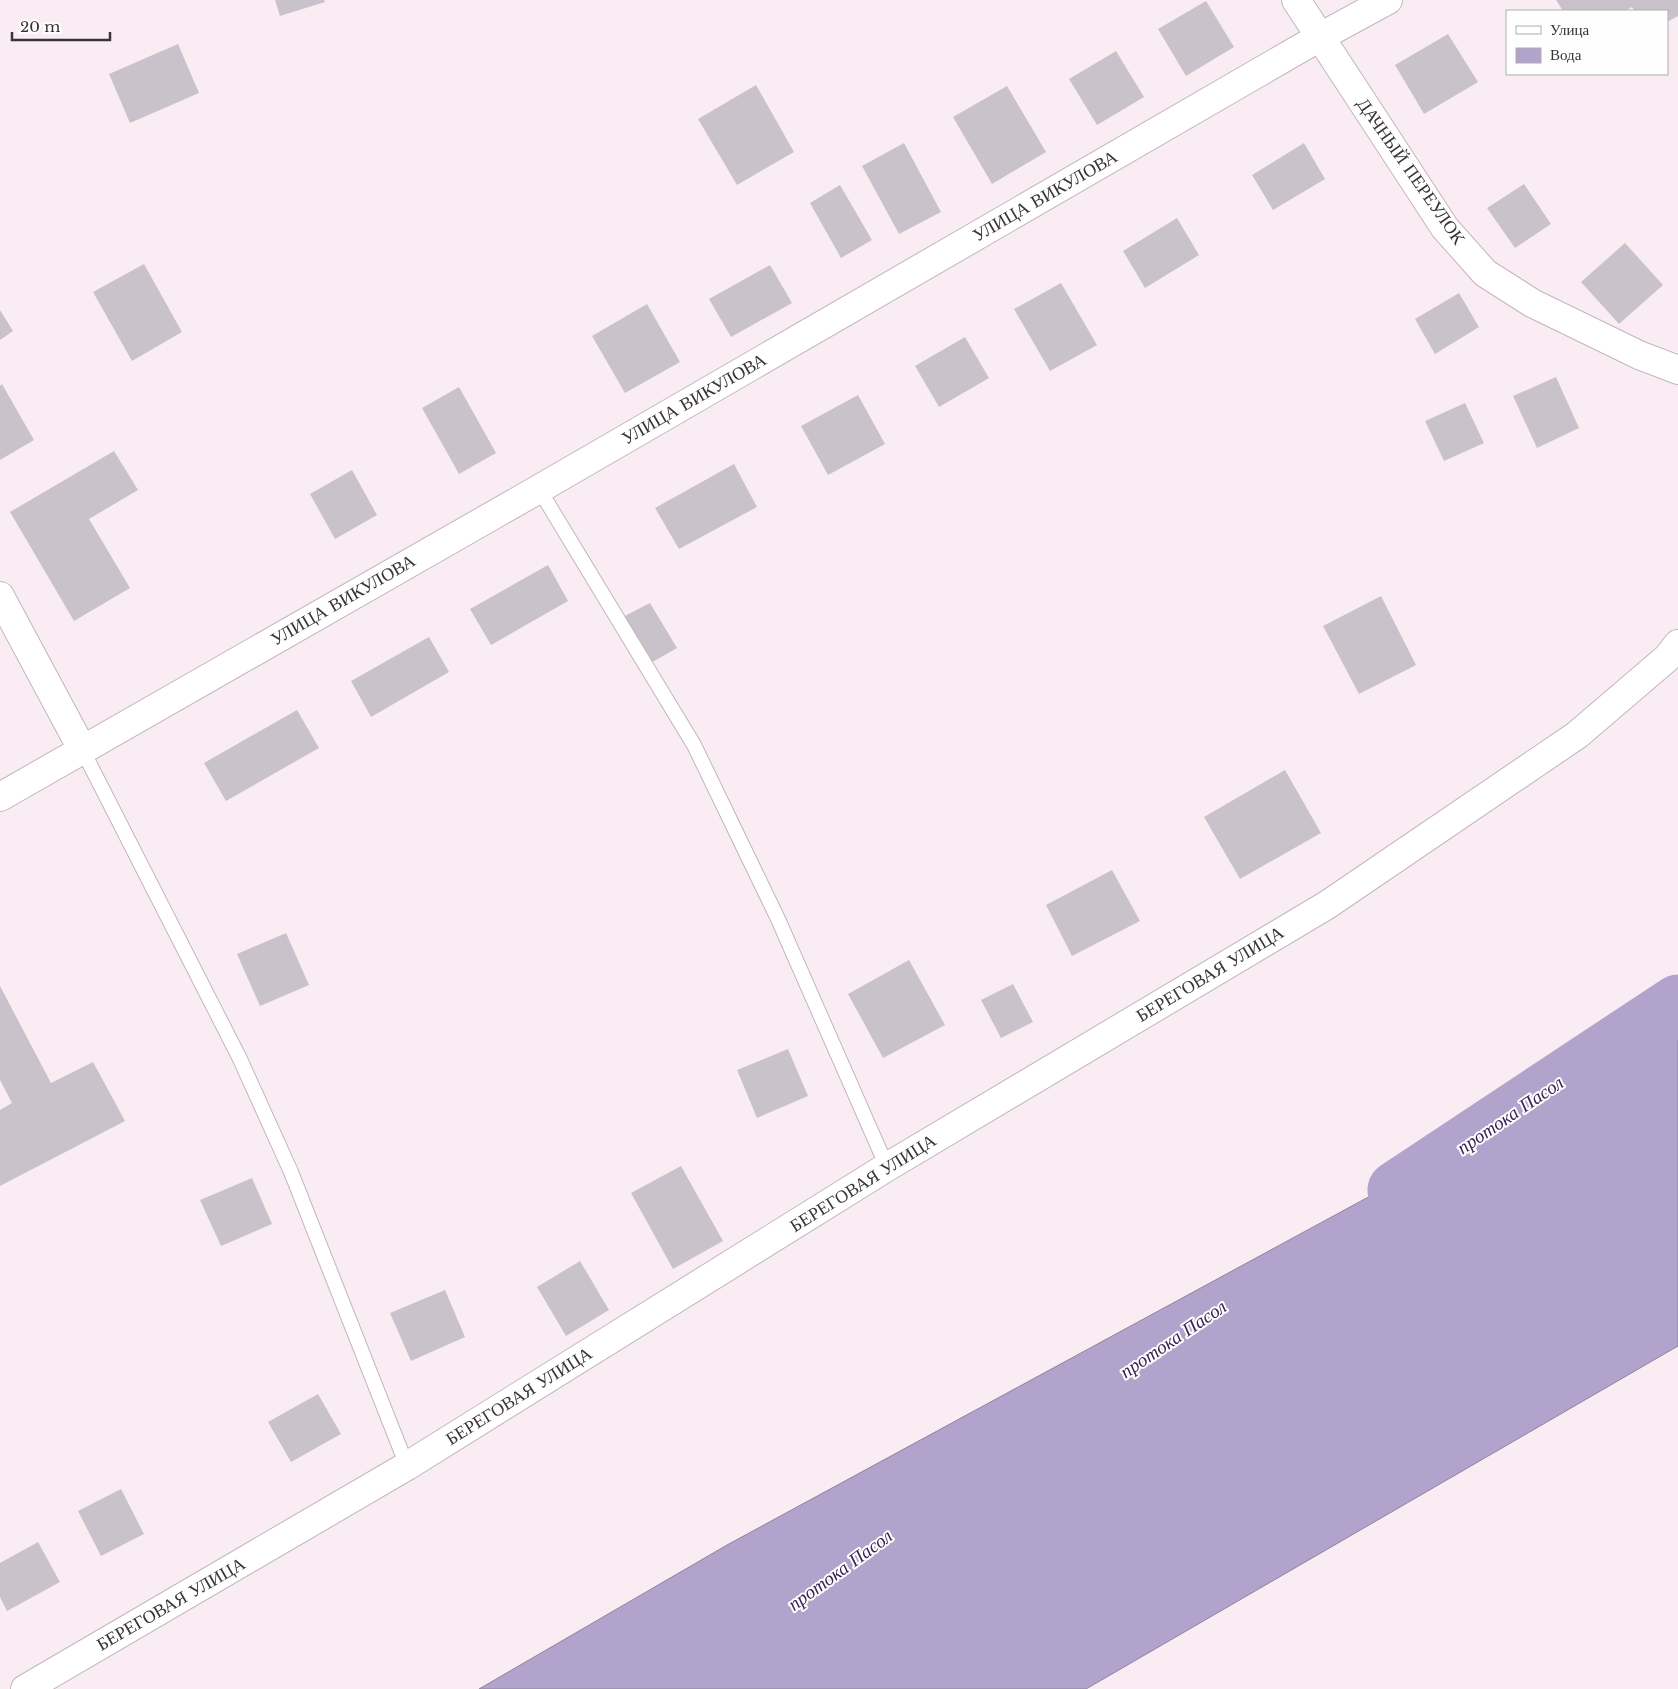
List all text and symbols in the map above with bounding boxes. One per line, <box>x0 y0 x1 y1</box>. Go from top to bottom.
scale bar <box>12 10 110 42</box>
legend <box>1506 10 1668 75</box>
text: 20 m <box>20 17 60 36</box>
text: Улица <box>1550 20 1589 39</box>
text: Вода <box>1550 45 1582 64</box>
street label: ДАЧНЫЙ ПЕРЕУЛОК <box>1352 93 1470 249</box>
street label: УЛИЦА ВИКУЛОВА <box>969 146 1121 246</box>
street label: УЛИЦА ВИКУЛОВА <box>618 349 770 449</box>
street label: УЛИЦА ВИКУЛОВА <box>267 550 419 650</box>
street label: БЕРЕГОВАЯ УЛИЦА <box>1132 921 1288 1027</box>
water label: протока Пасол <box>1452 1071 1568 1159</box>
street label: БЕРЕГОВАЯ УЛИЦА <box>786 1129 940 1237</box>
water label: протока Пасол <box>1115 1295 1231 1383</box>
street label: БЕРЕГОВАЯ УЛИЦА <box>442 1342 596 1450</box>
water label: протока Пасол <box>783 1524 897 1616</box>
street label: БЕРЕГОВАЯ УЛИЦА <box>93 1552 249 1656</box>

